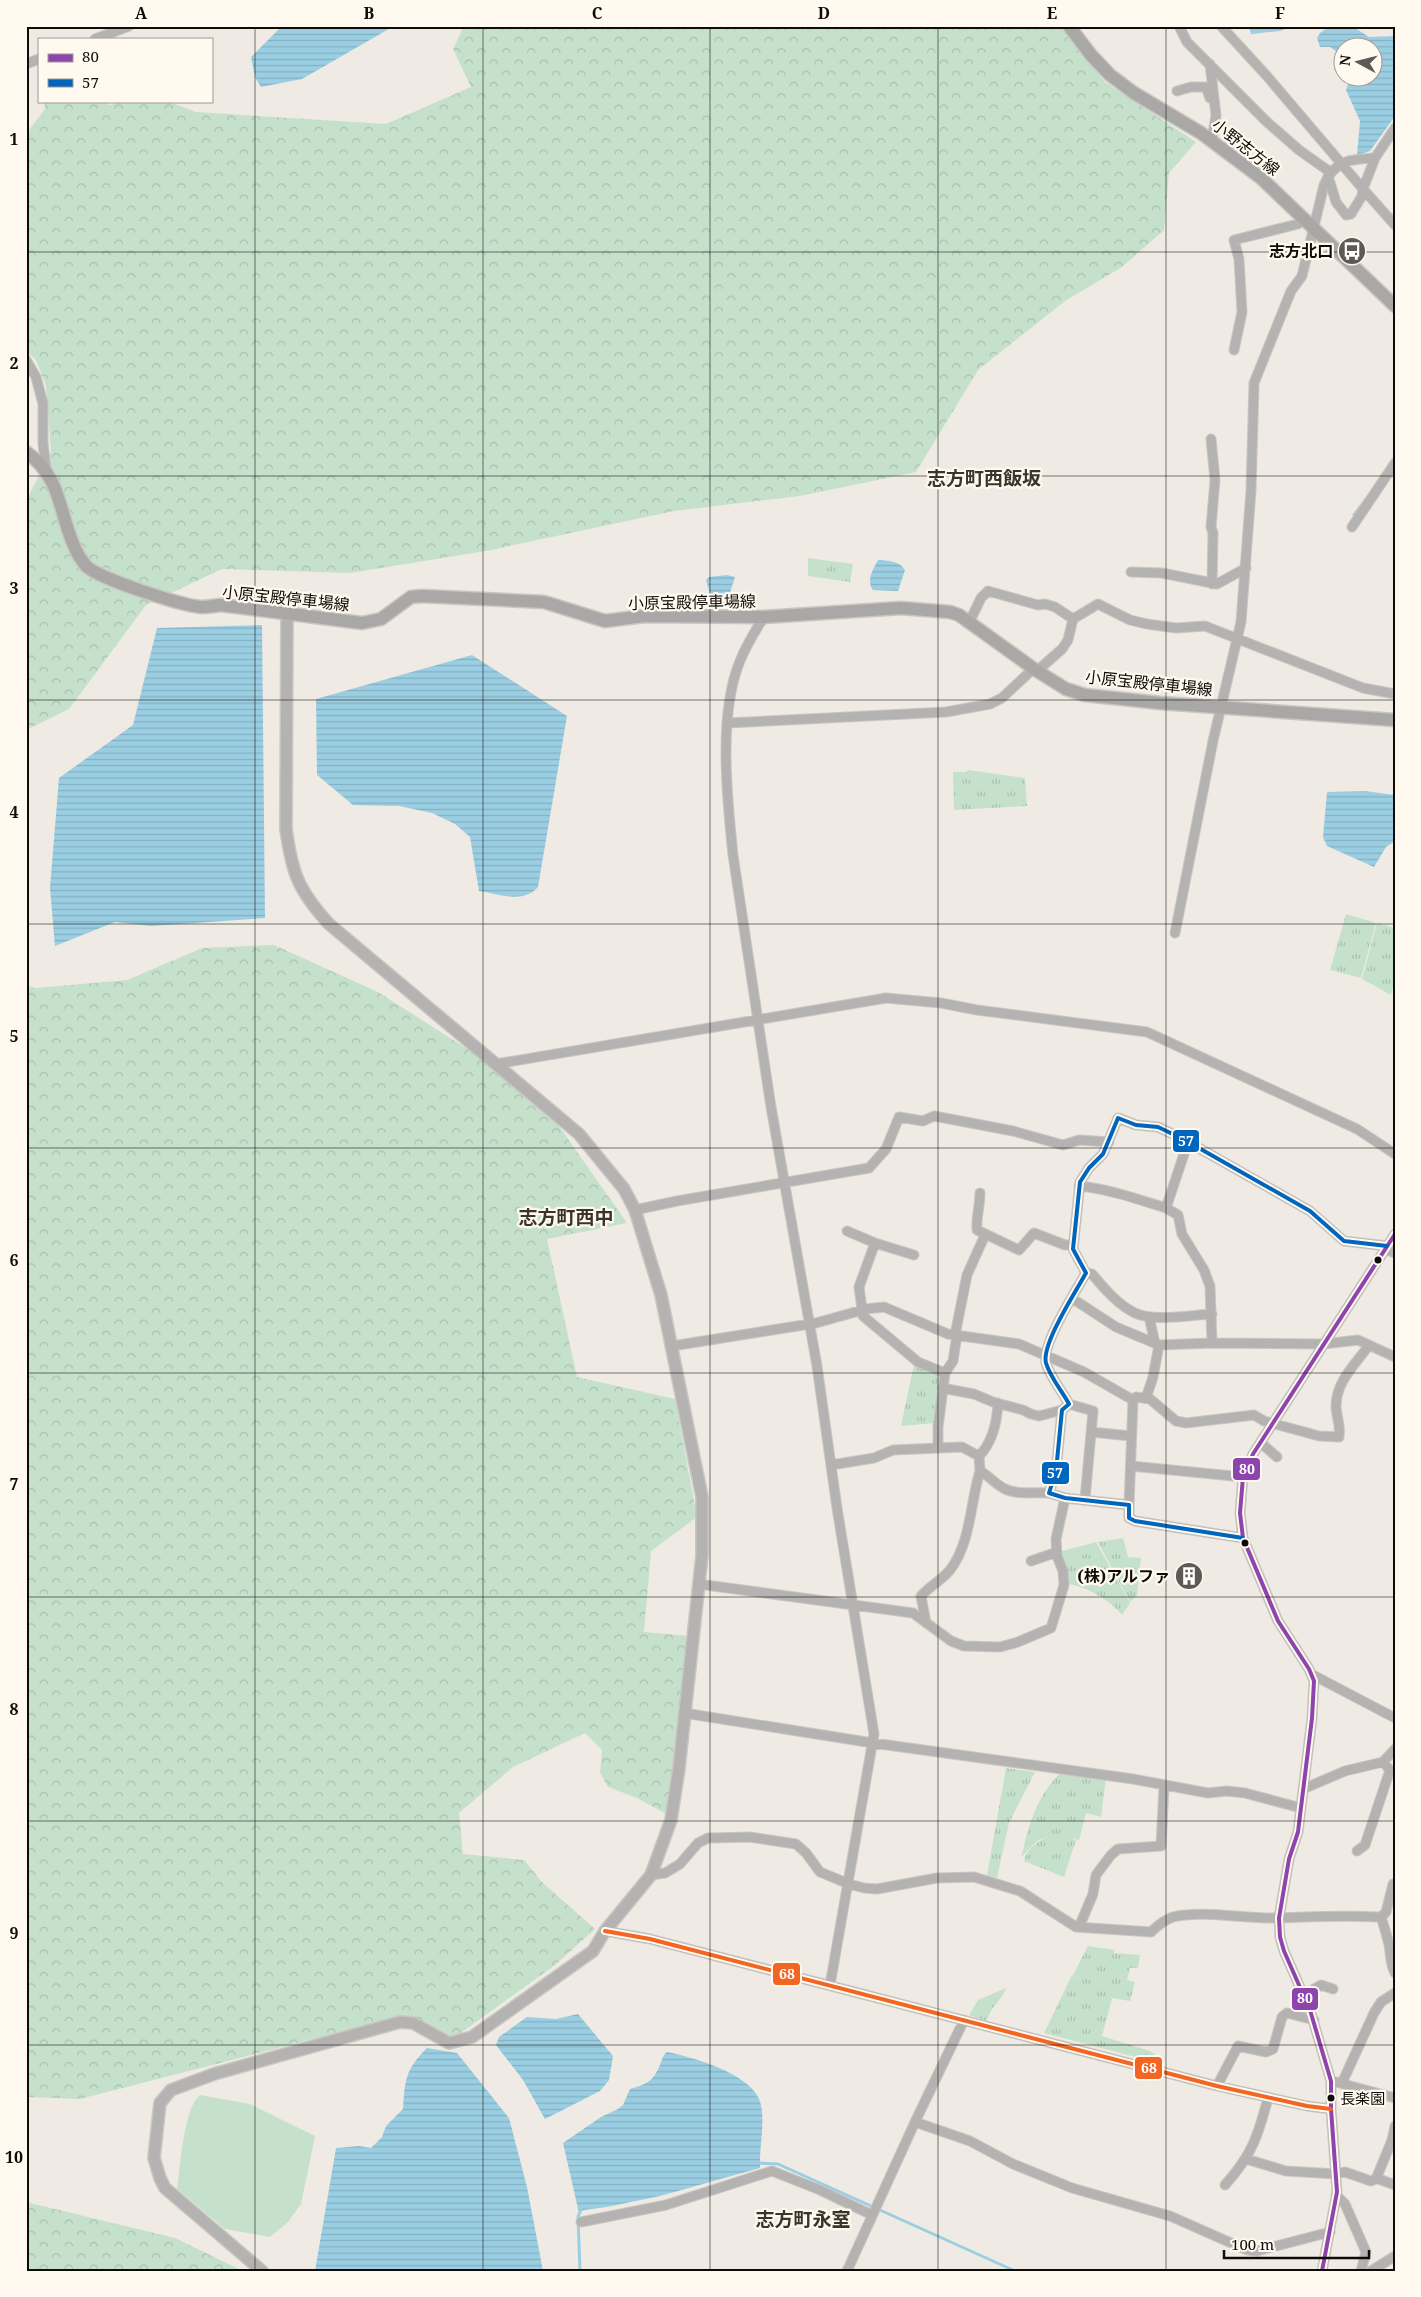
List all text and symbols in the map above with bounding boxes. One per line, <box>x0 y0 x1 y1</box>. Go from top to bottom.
text: A <box>135 2 148 24</box>
text: B <box>364 2 375 24</box>
text: C <box>592 2 603 24</box>
text: D <box>818 2 830 24</box>
text: E <box>1047 2 1057 24</box>
text: F <box>1275 2 1285 24</box>
legend <box>38 38 212 102</box>
north arrow <box>1334 38 1384 88</box>
text: 80 <box>82 46 99 66</box>
text: N <box>1334 54 1355 67</box>
text: 57 <box>82 72 99 92</box>
street label: 小野志方線 <box>1208 114 1284 180</box>
text: 1 <box>9 128 19 150</box>
bus stop icon: 志方北口 <box>1337 236 1367 266</box>
place label: 志方北口 <box>1269 240 1333 262</box>
text: 2 <box>9 352 19 374</box>
district label: 志方町西飯坂 <box>927 465 1041 491</box>
text: 3 <box>9 577 19 599</box>
street label: 小原宝殿停車場線 <box>221 580 351 616</box>
street label: 小原宝殿停車場線 <box>628 590 756 614</box>
street label: 小原宝殿停車場線 <box>1084 665 1214 701</box>
text: 4 <box>9 801 19 823</box>
text: 5 <box>9 1025 19 1047</box>
line badge: 57 <box>1172 1129 1200 1153</box>
text: 57 <box>1178 1131 1194 1150</box>
district label: 志方町西中 <box>518 1204 614 1230</box>
text: 6 <box>9 1249 19 1271</box>
unlabelled marker <box>1373 1255 1383 1265</box>
line badge: 80 <box>1232 1457 1261 1481</box>
text: 80 <box>1239 1459 1255 1478</box>
line badge: 57 <box>1041 1461 1070 1485</box>
text: 57 <box>1047 1463 1063 1482</box>
text: 7 <box>9 1473 19 1495</box>
unlabelled marker <box>1240 1538 1250 1548</box>
building icon: (株)アルファ <box>1174 1561 1204 1591</box>
place label: (株)アルファ <box>1077 1565 1170 1587</box>
text: 8 <box>9 1698 19 1720</box>
text: 9 <box>9 1922 19 1944</box>
line badge: 68 <box>772 1962 801 1986</box>
text: 68 <box>779 1964 795 1983</box>
line badge: 80 <box>1291 1987 1319 2011</box>
text: 80 <box>1297 1988 1313 2007</box>
line badge: 68 <box>1134 2056 1163 2080</box>
text: 68 <box>1141 2058 1157 2077</box>
place label: 長楽園 <box>1340 2088 1385 2108</box>
marker: 長楽園 <box>1326 2093 1336 2103</box>
text: 10 <box>5 2146 23 2168</box>
district label: 志方町永室 <box>755 2206 851 2232</box>
scale bar <box>1224 2227 1368 2259</box>
text: 100 m <box>1231 2234 1274 2254</box>

